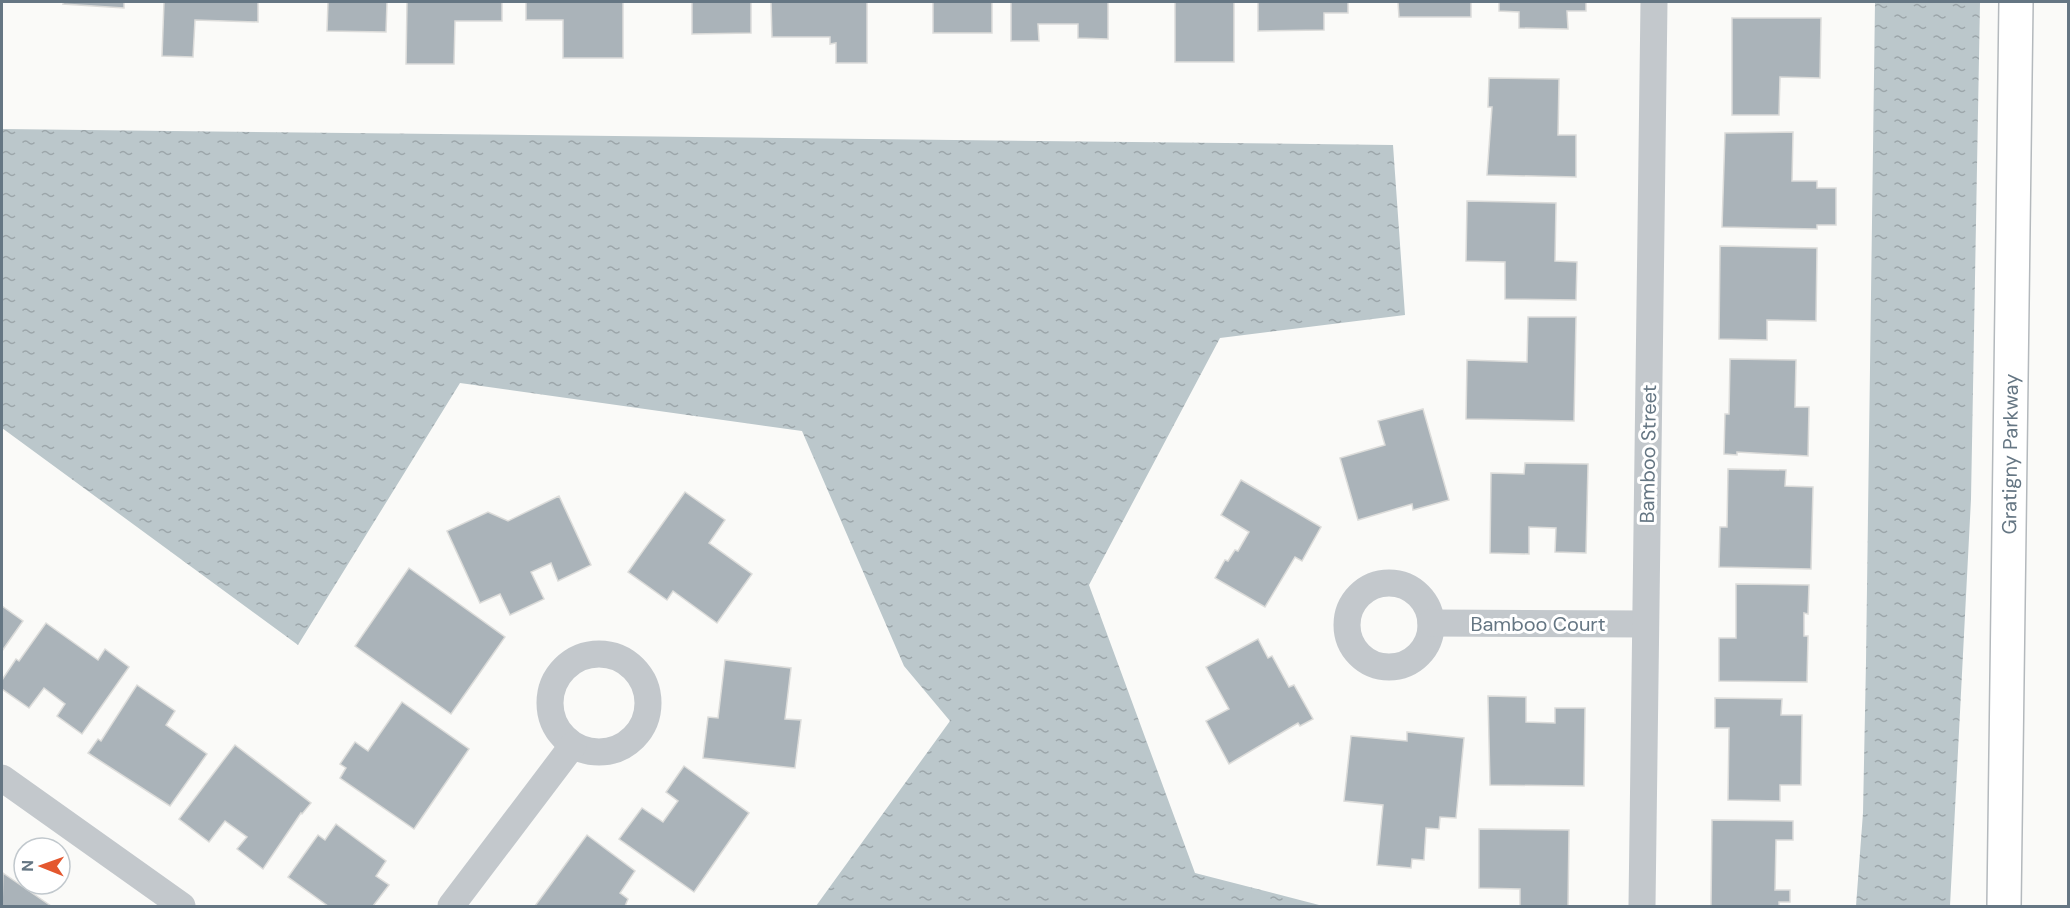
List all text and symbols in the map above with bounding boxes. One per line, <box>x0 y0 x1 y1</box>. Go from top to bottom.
street label: Gratigny Parkway <box>1996 373 2024 535</box>
street label: Bamboo Street <box>1634 384 1662 524</box>
street label: Bamboo Court <box>1470 611 1606 637</box>
north arrow <box>12 836 72 896</box>
text: N <box>17 860 38 872</box>

